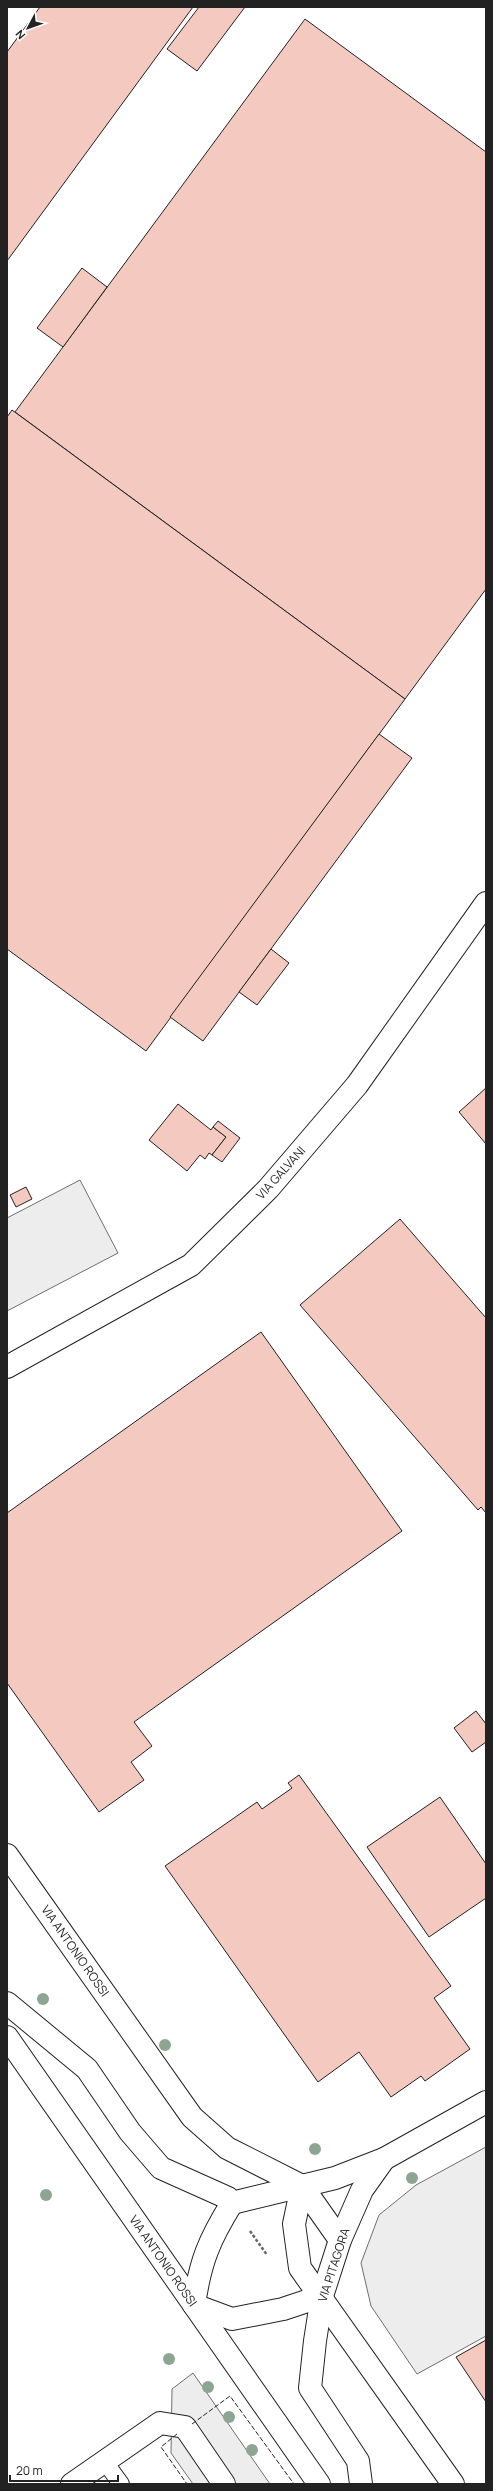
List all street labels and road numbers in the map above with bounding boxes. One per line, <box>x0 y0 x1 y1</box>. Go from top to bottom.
street label: VIA GALVANI <box>252 1142 309 1203</box>
street label: VIA ANTONIO ROSSI <box>38 1902 113 2000</box>
street label: VIA ANTONIO ROSSI <box>126 2212 201 2310</box>
street label: VIA PITAGORA <box>314 2225 354 2304</box>

